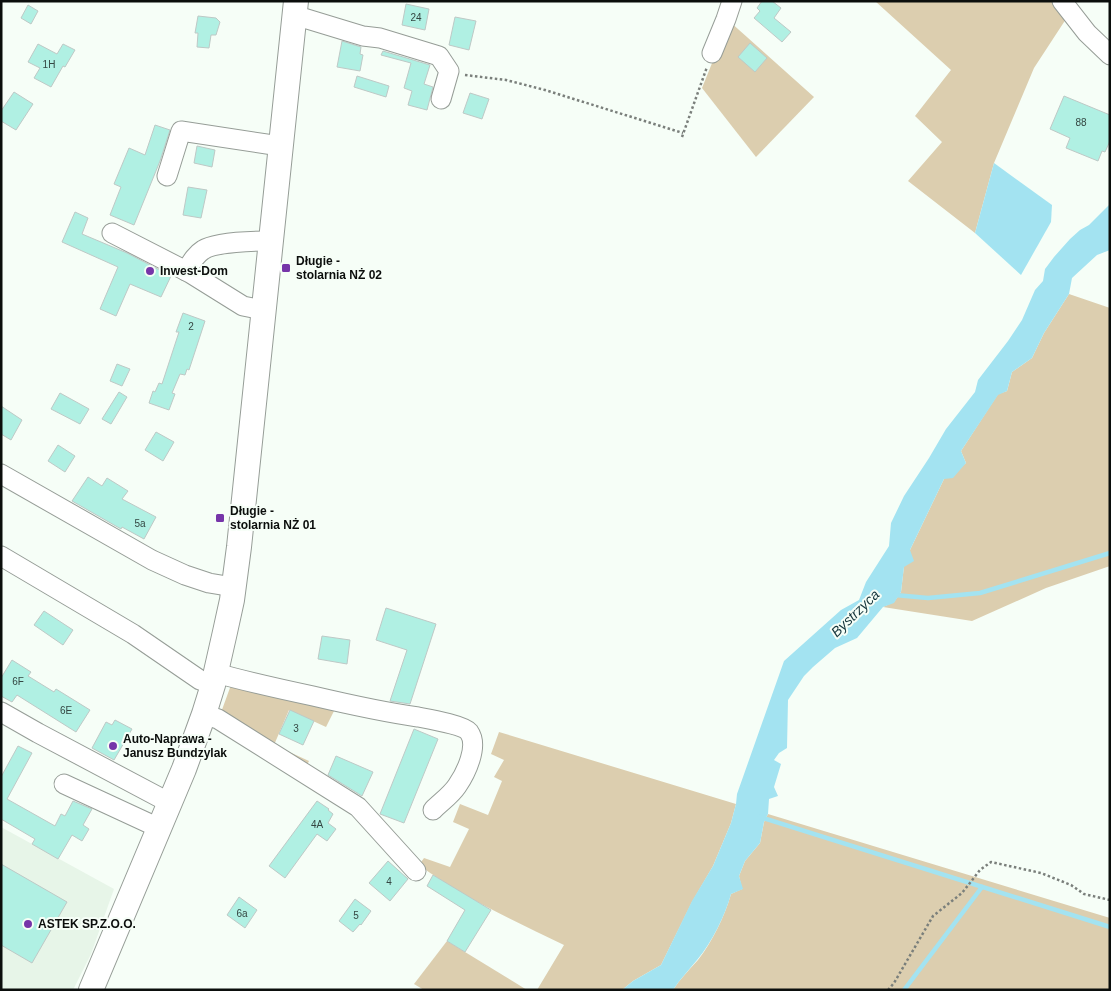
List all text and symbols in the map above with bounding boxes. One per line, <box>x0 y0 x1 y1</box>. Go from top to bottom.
house number: 24 <box>410 12 422 23</box>
house number: 1H <box>43 59 55 70</box>
house number: 88 <box>1075 117 1087 128</box>
place label: Długie - stolarnia NŻ 02 <box>296 254 382 282</box>
marker: Długie - stolarnia NŻ 02 <box>280 262 292 274</box>
place label: Inwest-Dom <box>160 264 228 278</box>
marker: Inwest-Dom <box>144 265 156 277</box>
house number: 2 <box>188 321 194 332</box>
place label: Długie - stolarnia NŻ 01 <box>230 504 316 532</box>
marker: Długie - stolarnia NŻ 01 <box>214 512 226 524</box>
house number: 5a <box>134 518 146 529</box>
water label: Bystrzyca <box>828 586 883 640</box>
house number: 6F <box>12 676 24 687</box>
house number: 6E <box>60 705 72 716</box>
house number: 3 <box>293 723 299 734</box>
place label: Auto-Naprawa - Janusz Bundzylak <box>123 732 227 760</box>
marker: Auto-Naprawa - Janusz Bundzylak <box>107 740 119 752</box>
house number: 4A <box>311 819 323 830</box>
house number: 4 <box>386 876 392 887</box>
house number: 6a <box>236 908 248 919</box>
house number: 5 <box>353 910 359 921</box>
place label: ASTEK SP.Z.O.O. <box>38 917 136 931</box>
marker: ASTEK SP.Z.O.O. <box>22 918 34 930</box>

